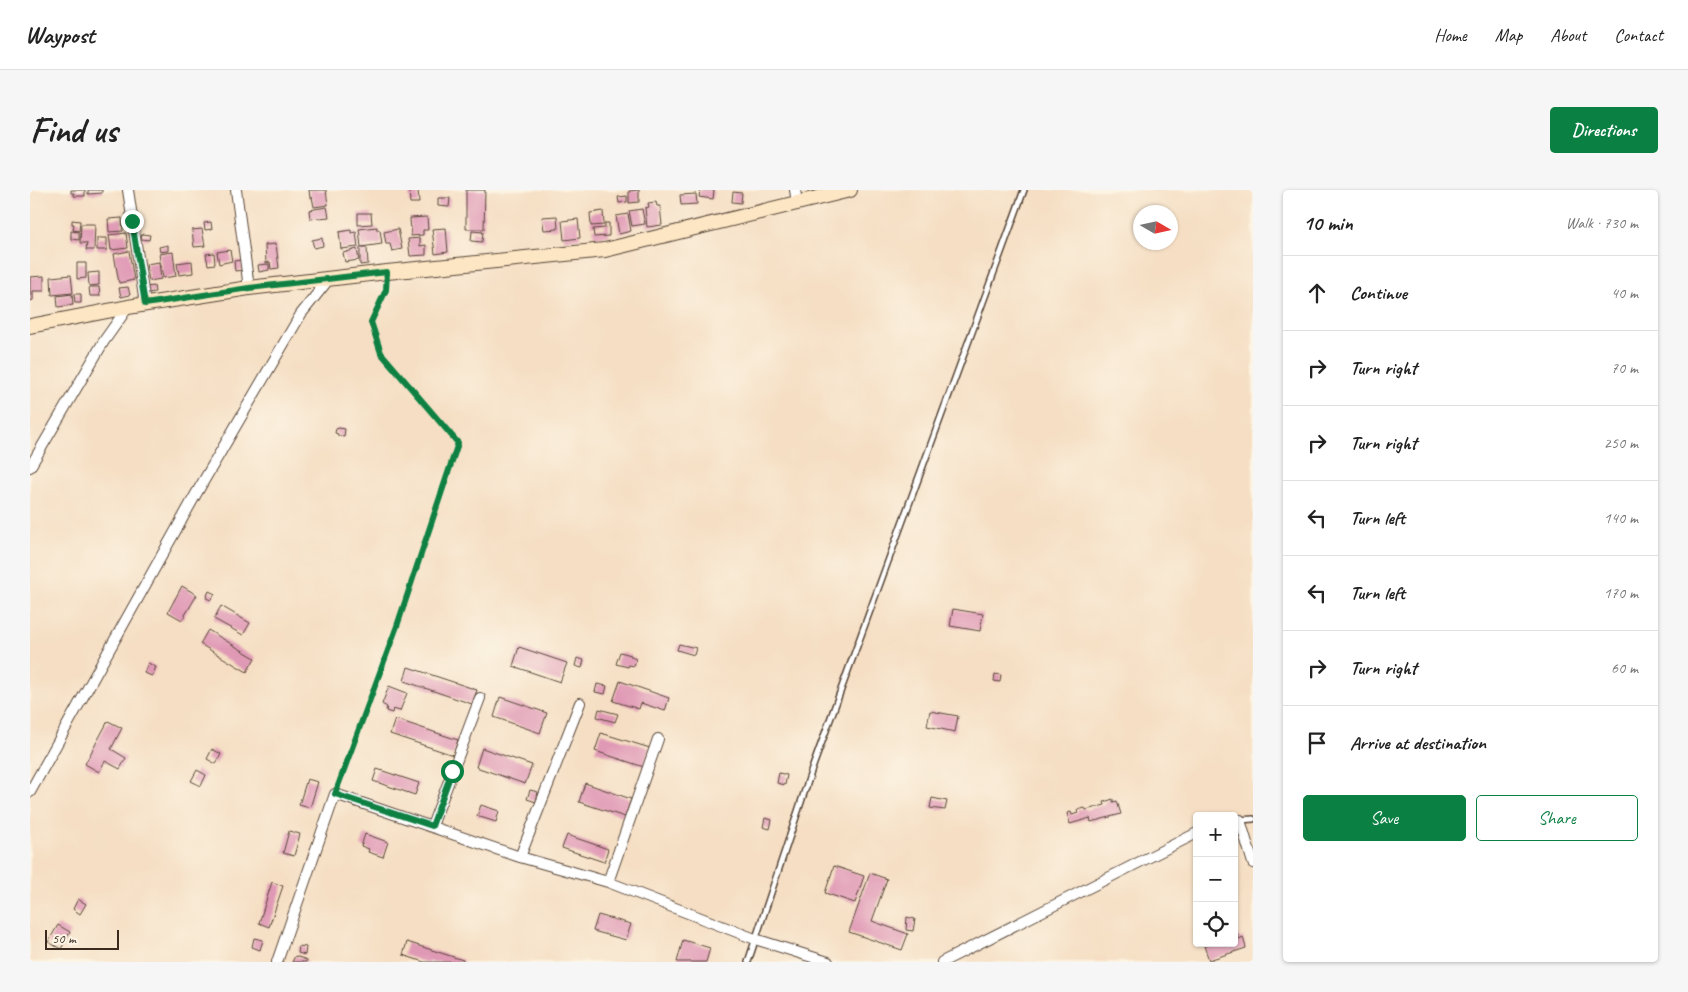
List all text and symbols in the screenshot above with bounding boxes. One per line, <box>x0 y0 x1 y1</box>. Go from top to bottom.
text: Waypost <box>25 20 95 50</box>
text: Home <box>1434 24 1467 46</box>
text: Map <box>1495 24 1522 46</box>
text: About <box>1550 24 1586 46</box>
text: Contact <box>1614 24 1663 46</box>
button: Directions <box>1550 107 1658 153</box>
text: Find us <box>30 108 117 153</box>
north arrow <box>1133 205 1178 250</box>
route end <box>121 210 144 233</box>
text: 10 min <box>1303 210 1353 236</box>
text: Walk · 730 m <box>1566 213 1638 233</box>
icon: ahead <box>1303 279 1331 307</box>
text: Continue <box>1350 281 1407 305</box>
text: 40 m <box>1611 283 1638 303</box>
icon: right <box>1303 354 1331 382</box>
text: Turn right <box>1350 356 1417 380</box>
text: 70 m <box>1611 358 1638 378</box>
icon: right <box>1303 429 1331 457</box>
text: Turn right <box>1350 431 1417 455</box>
text: 250 m <box>1604 433 1638 453</box>
icon: left <box>1303 504 1331 532</box>
text: Turn left <box>1350 506 1405 530</box>
text: 140 m <box>1604 508 1638 528</box>
icon: left <box>1303 579 1331 607</box>
text: Turn left <box>1350 581 1405 605</box>
text: 170 m <box>1604 583 1638 603</box>
icon: right <box>1303 654 1331 682</box>
text: Turn right <box>1350 656 1417 680</box>
text: 60 m <box>1611 658 1638 678</box>
icon: arrive <box>1303 729 1331 757</box>
text: Arrive at destination <box>1350 731 1486 755</box>
route start <box>441 760 464 783</box>
button: Save <box>1303 795 1466 841</box>
button: Share <box>1476 795 1638 841</box>
map controls <box>1193 812 1238 947</box>
button: + <box>1193 812 1238 857</box>
button: − <box>1193 857 1238 902</box>
button: locate <box>1193 902 1238 947</box>
scale bar <box>45 927 119 950</box>
text: 50 m <box>52 930 76 947</box>

